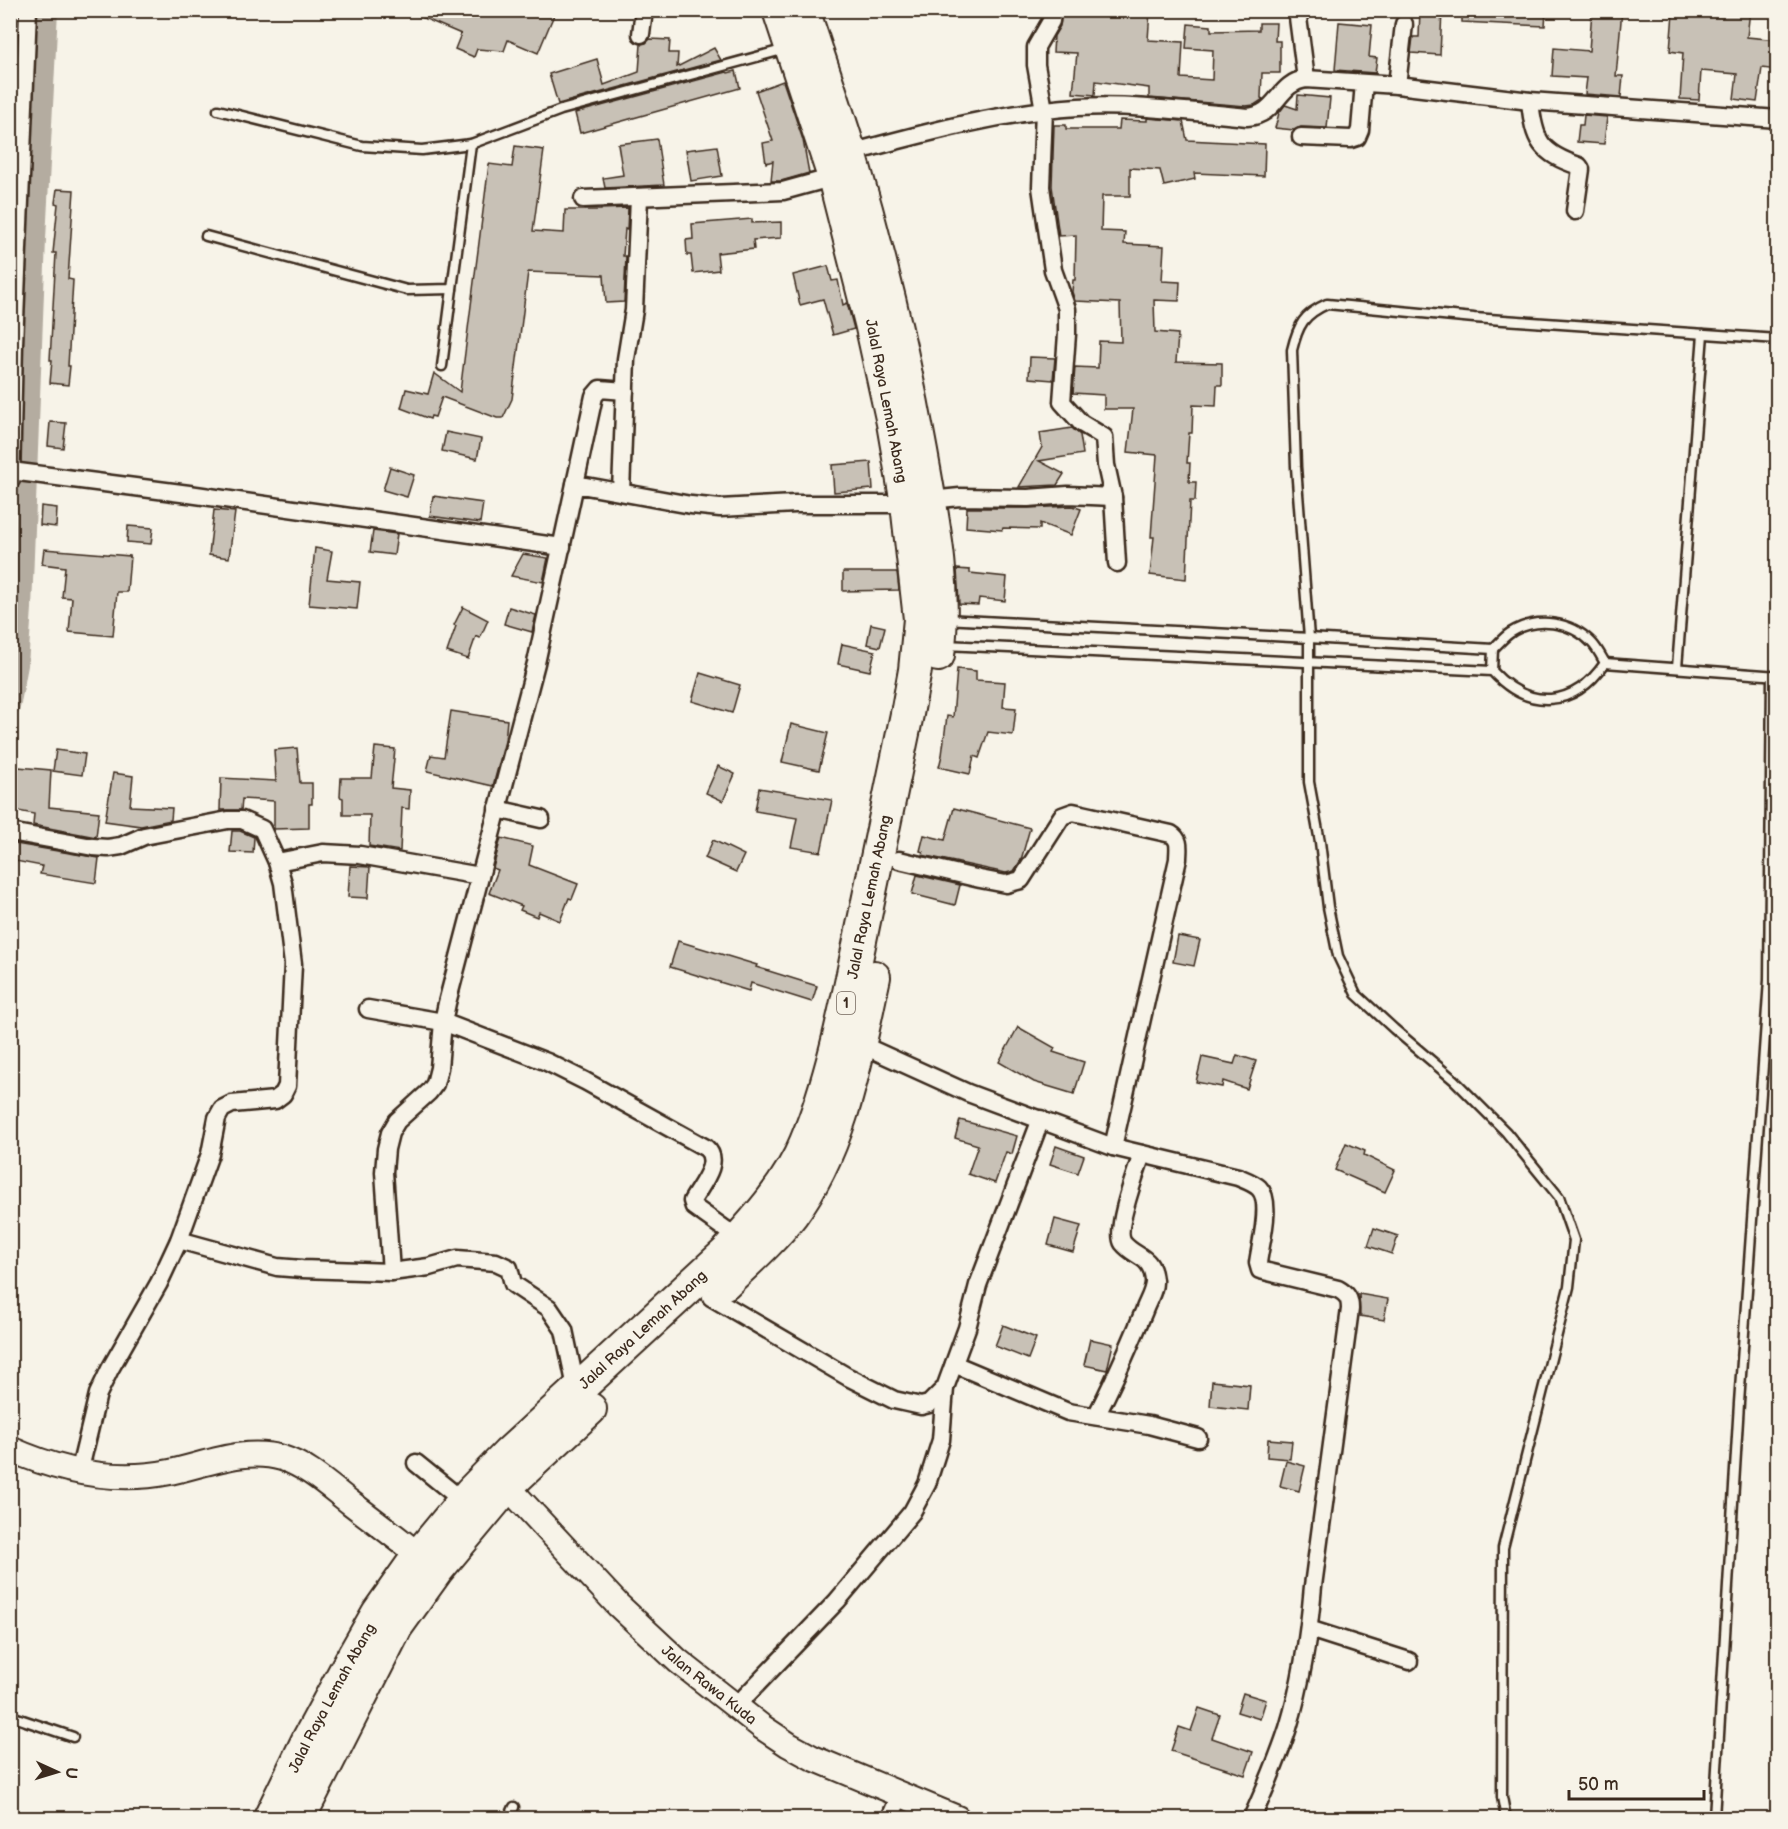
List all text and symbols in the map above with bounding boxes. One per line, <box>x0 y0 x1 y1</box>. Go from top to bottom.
street label: Jalal Raya Lemah Abang <box>861 317 911 485</box>
street label: Jalal Raya Lemah Abang <box>843 813 895 981</box>
road number: 1 <box>837 992 855 1014</box>
street label: Jalal Raya Lemah Abang <box>575 1266 711 1393</box>
street label: Jalal Raya Lemah Abang <box>284 1620 380 1776</box>
street label: Jalan Rawa Kuda <box>657 1641 761 1729</box>
north arrow <box>27 1742 87 1802</box>
scale bar <box>1569 1763 1704 1801</box>
text: U <box>61 1767 80 1779</box>
text: 50 m <box>1578 1774 1619 1795</box>

